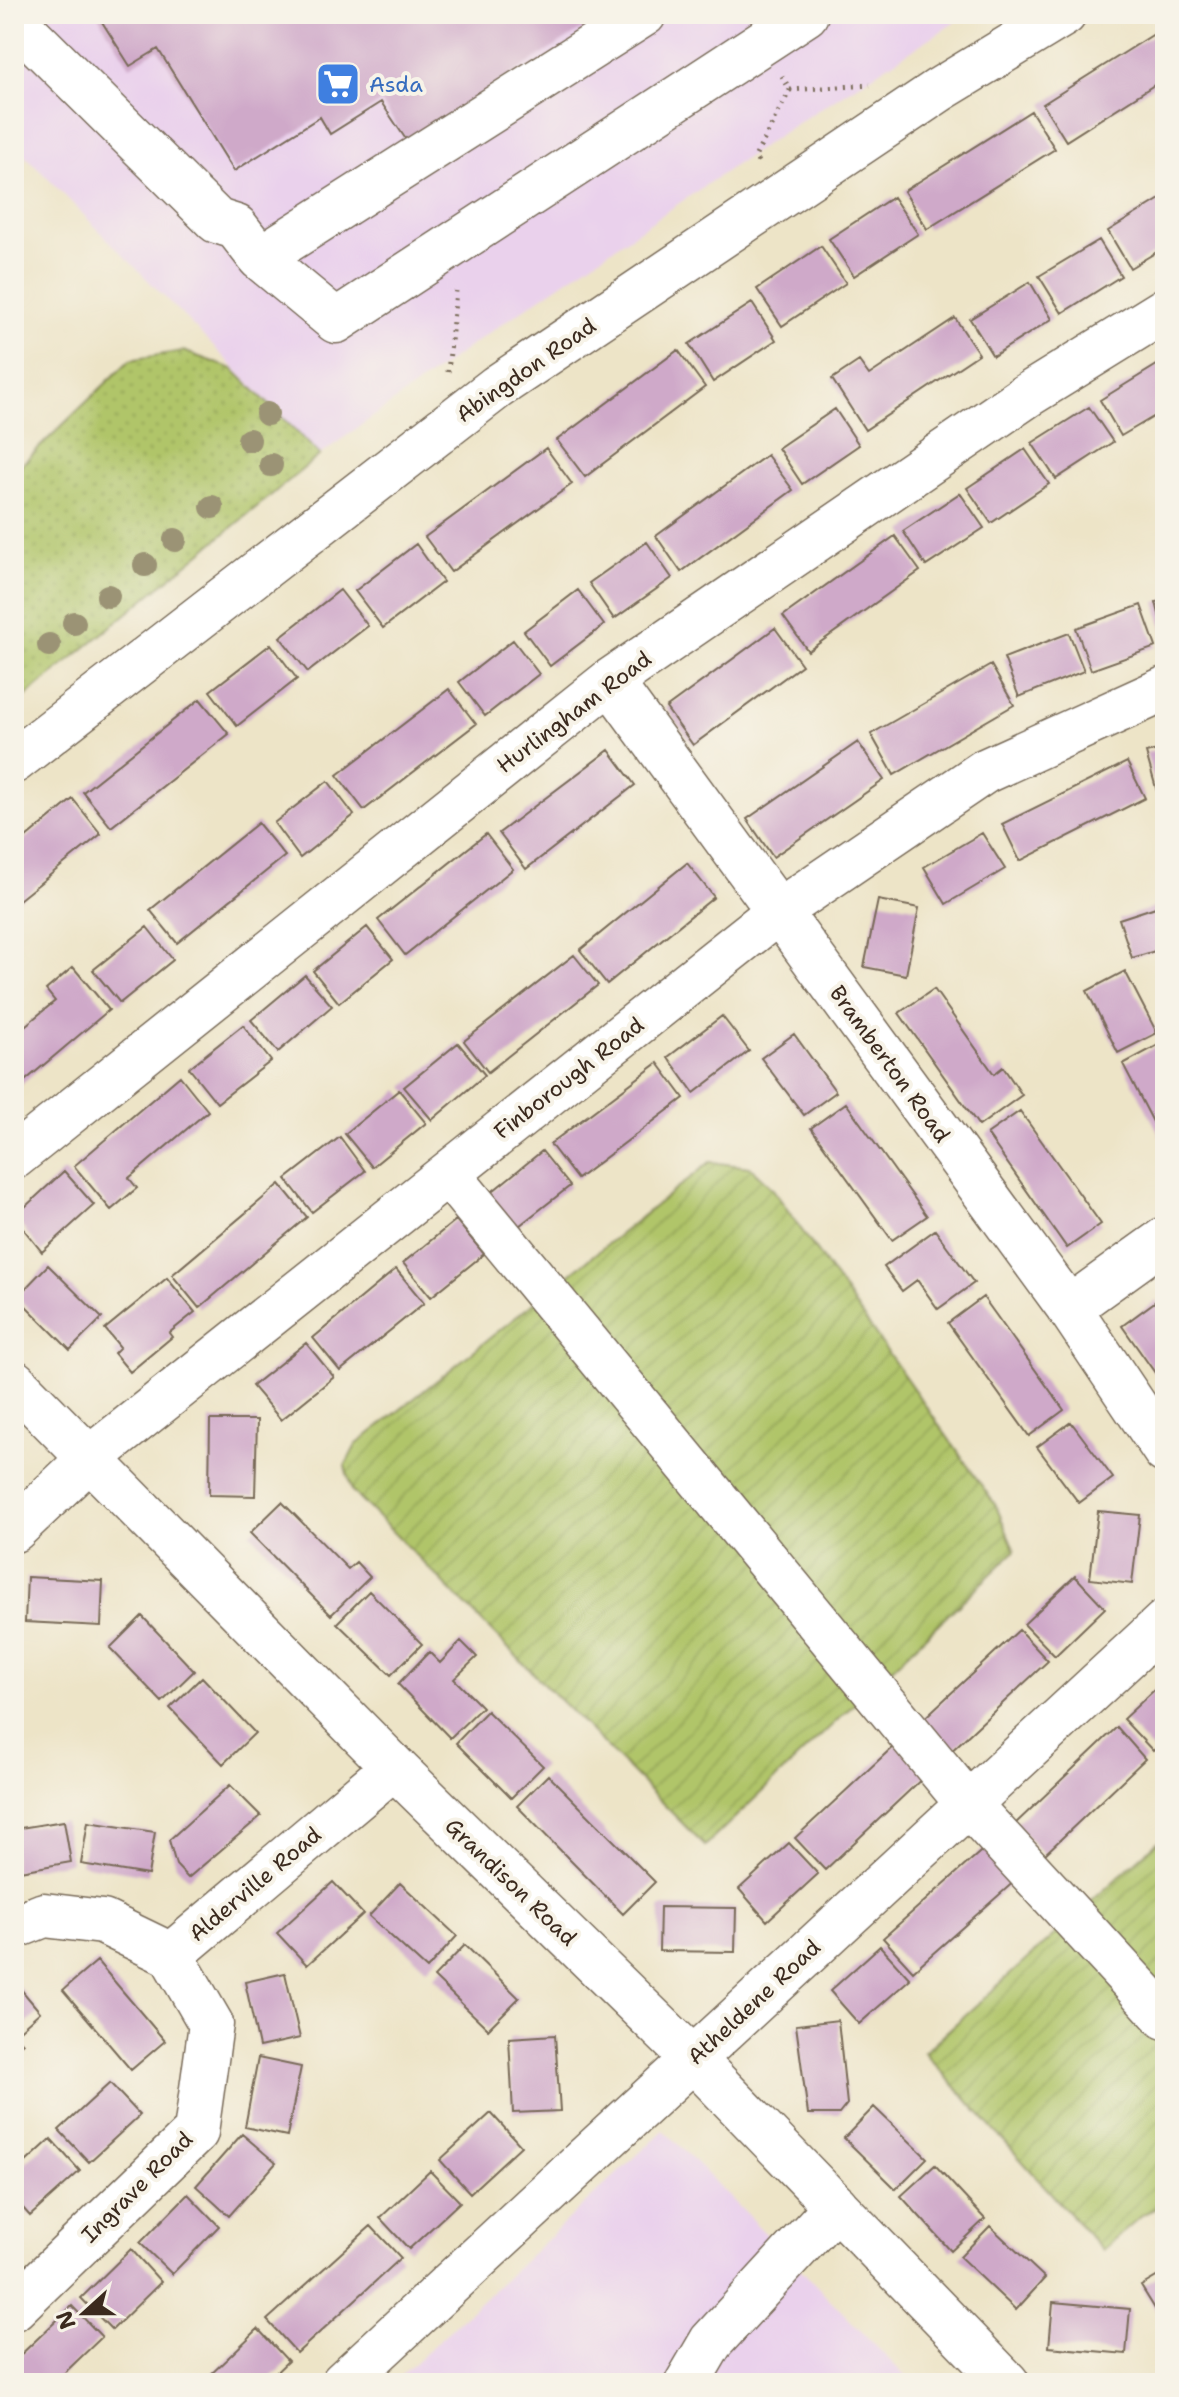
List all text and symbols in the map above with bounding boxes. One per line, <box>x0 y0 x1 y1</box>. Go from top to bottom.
supermarket icon: Asda <box>314 60 362 108</box>
place label: Asda <box>369 70 423 99</box>
street label: Abingdon Road <box>450 311 602 429</box>
street label: Hurlingham Road <box>491 644 657 780</box>
street label: Bramberton Road <box>823 980 957 1148</box>
street label: Finborough Road <box>488 1010 650 1146</box>
street label: Grandison Road <box>439 1812 583 1952</box>
street label: Alderville Road <box>183 1820 327 1948</box>
street label: Atheldene Road <box>681 1933 827 2071</box>
street label: Ingrave Road <box>75 2125 199 2249</box>
north arrow <box>44 2273 124 2353</box>
text: N <box>49 2307 82 2333</box>

